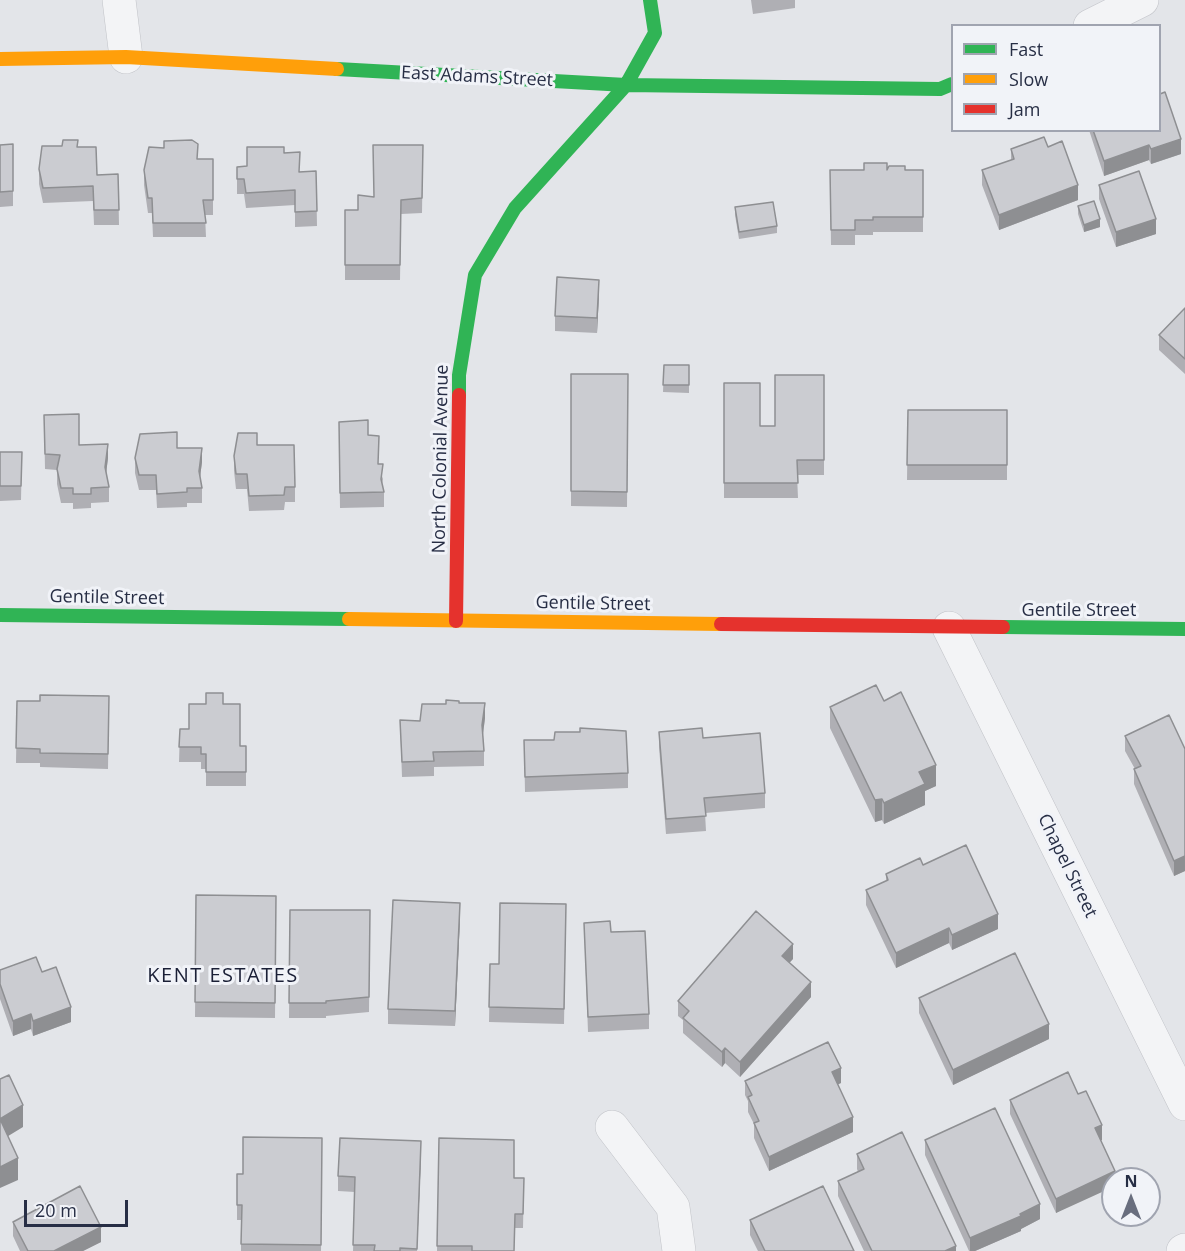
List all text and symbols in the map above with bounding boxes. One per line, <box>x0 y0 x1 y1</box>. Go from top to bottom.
legend <box>951 24 1161 132</box>
text: Fast <box>1009 37 1043 61</box>
street label: East Adams Street <box>400 62 554 92</box>
text: Slow <box>1009 67 1048 91</box>
text: Jam <box>1009 97 1041 121</box>
street label: North Colonial Avenue <box>429 364 453 554</box>
street label: Gentile Street <box>49 586 165 610</box>
street label: Gentile Street <box>535 592 651 616</box>
street label: Gentile Street <box>1022 600 1136 622</box>
street label: Chapel Street <box>1033 810 1101 922</box>
district label: KENT ESTATES <box>147 964 299 988</box>
north arrow <box>1101 1167 1161 1227</box>
text: N <box>1124 1170 1138 1192</box>
scale bar <box>27 1188 130 1226</box>
text: 20 m <box>35 1198 77 1222</box>

